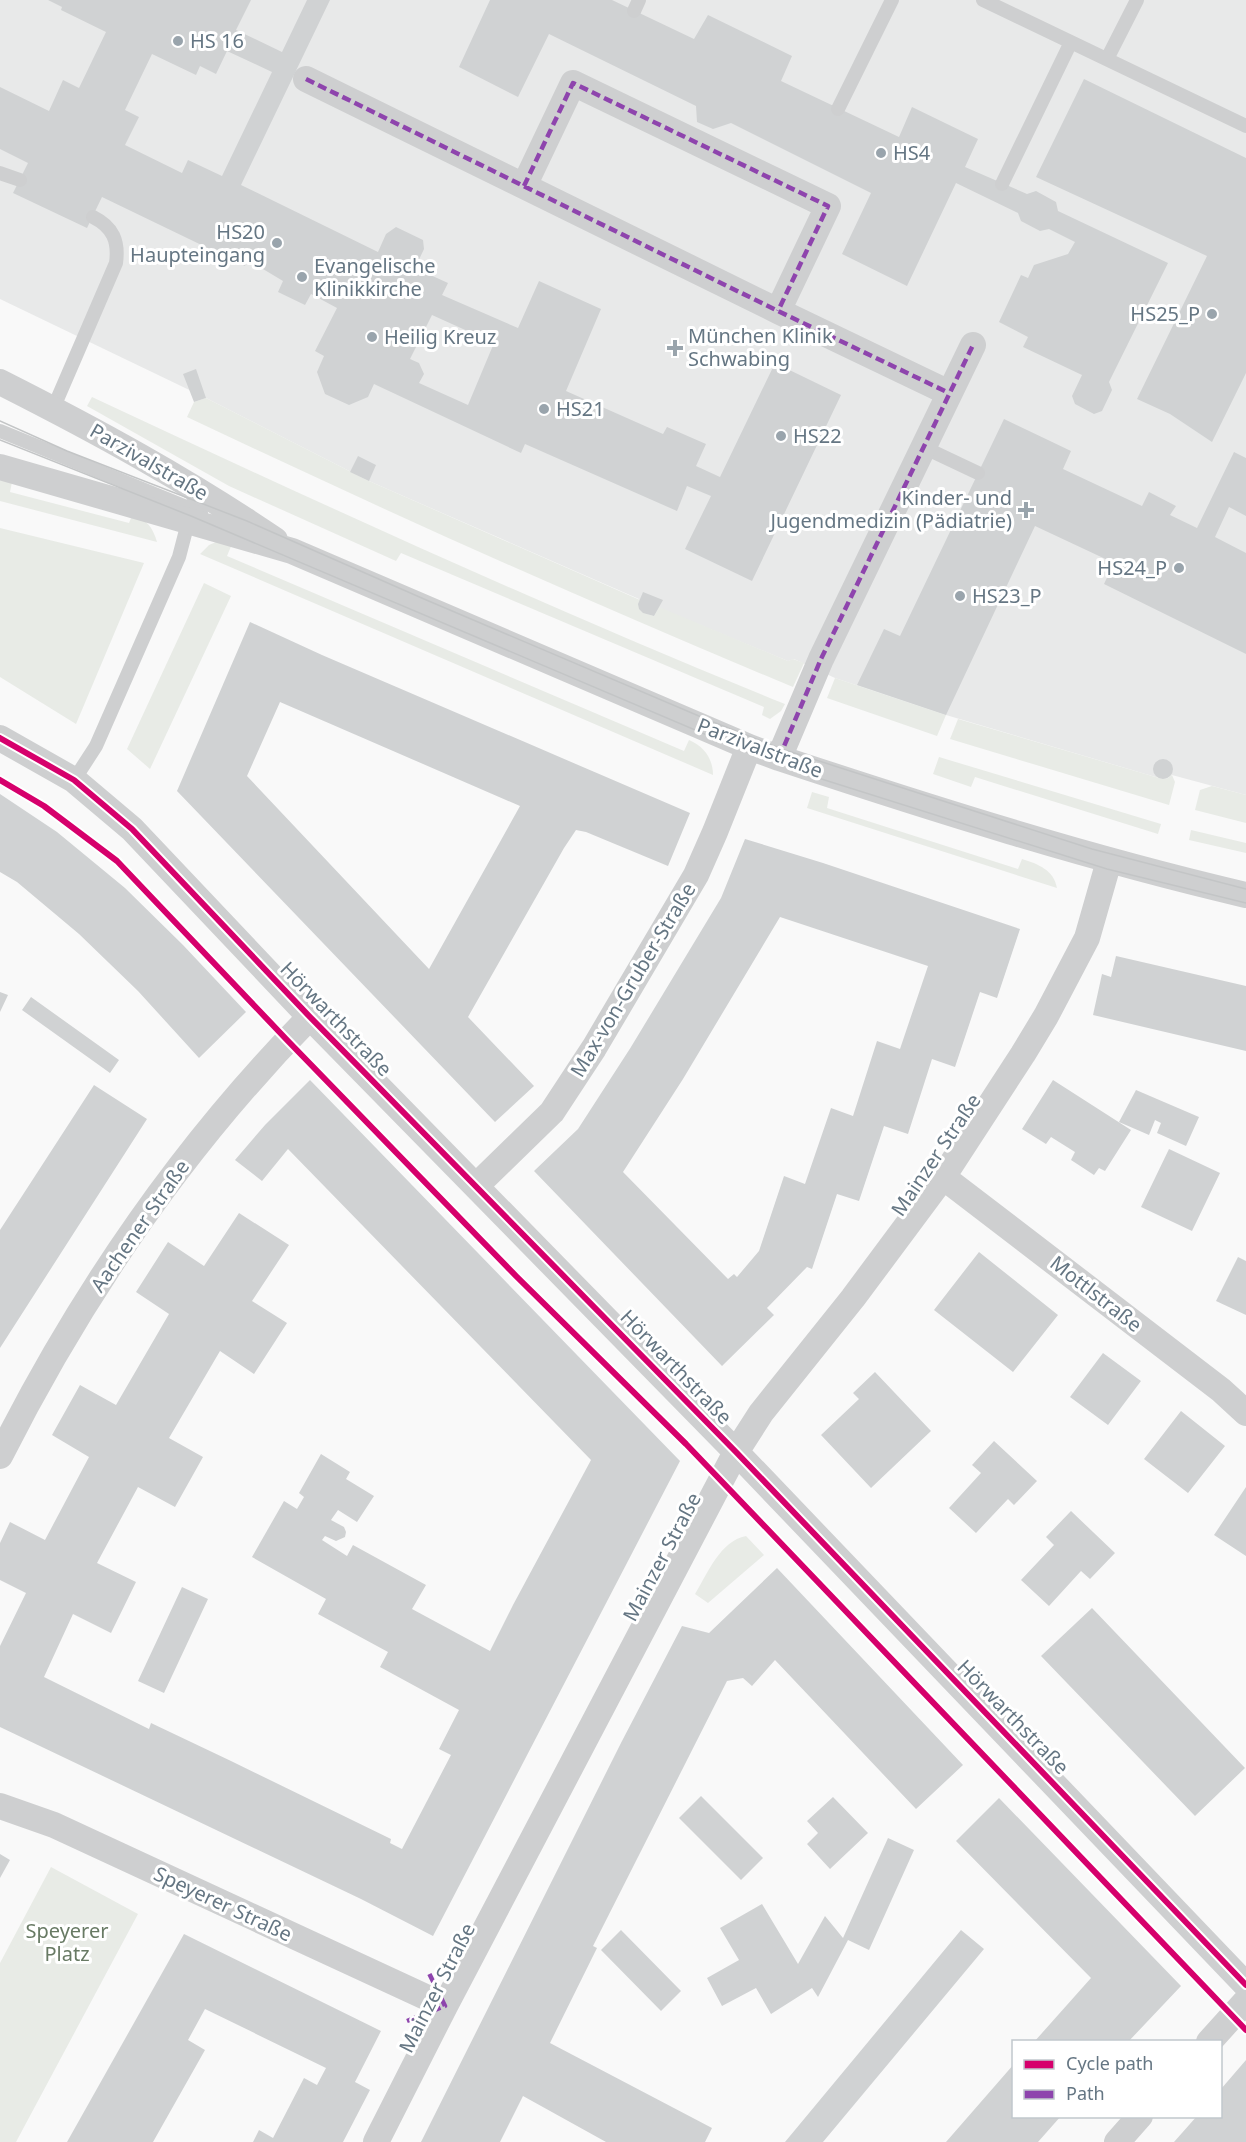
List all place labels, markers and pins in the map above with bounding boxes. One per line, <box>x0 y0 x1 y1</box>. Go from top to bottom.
place label: HS 16 <box>190 27 244 54</box>
marker: HS 16 <box>171 34 185 48</box>
place label: HS4 <box>893 139 931 166</box>
marker: HS4 <box>874 146 888 160</box>
place label: HS20 Haupteingang <box>130 218 265 268</box>
marker: HS20 Haupteingang <box>270 236 284 250</box>
place label: Evangelische Klinikkirche <box>314 252 436 302</box>
marker: Evangelische Klinikkirche <box>295 270 309 284</box>
place label: HS25_P <box>1130 300 1200 327</box>
marker: HS25_P <box>1205 307 1219 321</box>
place label: München Klinik Schwabing <box>688 322 833 372</box>
place label: Heilig Kreuz <box>384 323 496 350</box>
marker: Heilig Kreuz <box>365 330 379 344</box>
marker: München Klinik Schwabing <box>666 339 684 357</box>
place label: HS21 <box>556 395 605 422</box>
marker: HS21 <box>537 402 551 416</box>
place label: HS22 <box>793 422 842 449</box>
marker: HS22 <box>774 429 788 443</box>
place label: Kinder- und Jugendmedizin (Pädiatrie) <box>768 484 1012 534</box>
marker: Kinder- und Jugendmedizin (Pädiatrie) <box>1017 501 1035 519</box>
place label: HS24_P <box>1097 554 1167 581</box>
marker: HS24_P <box>1172 561 1186 575</box>
place label: HS23_P <box>972 582 1042 609</box>
marker: HS23_P <box>953 589 967 603</box>

